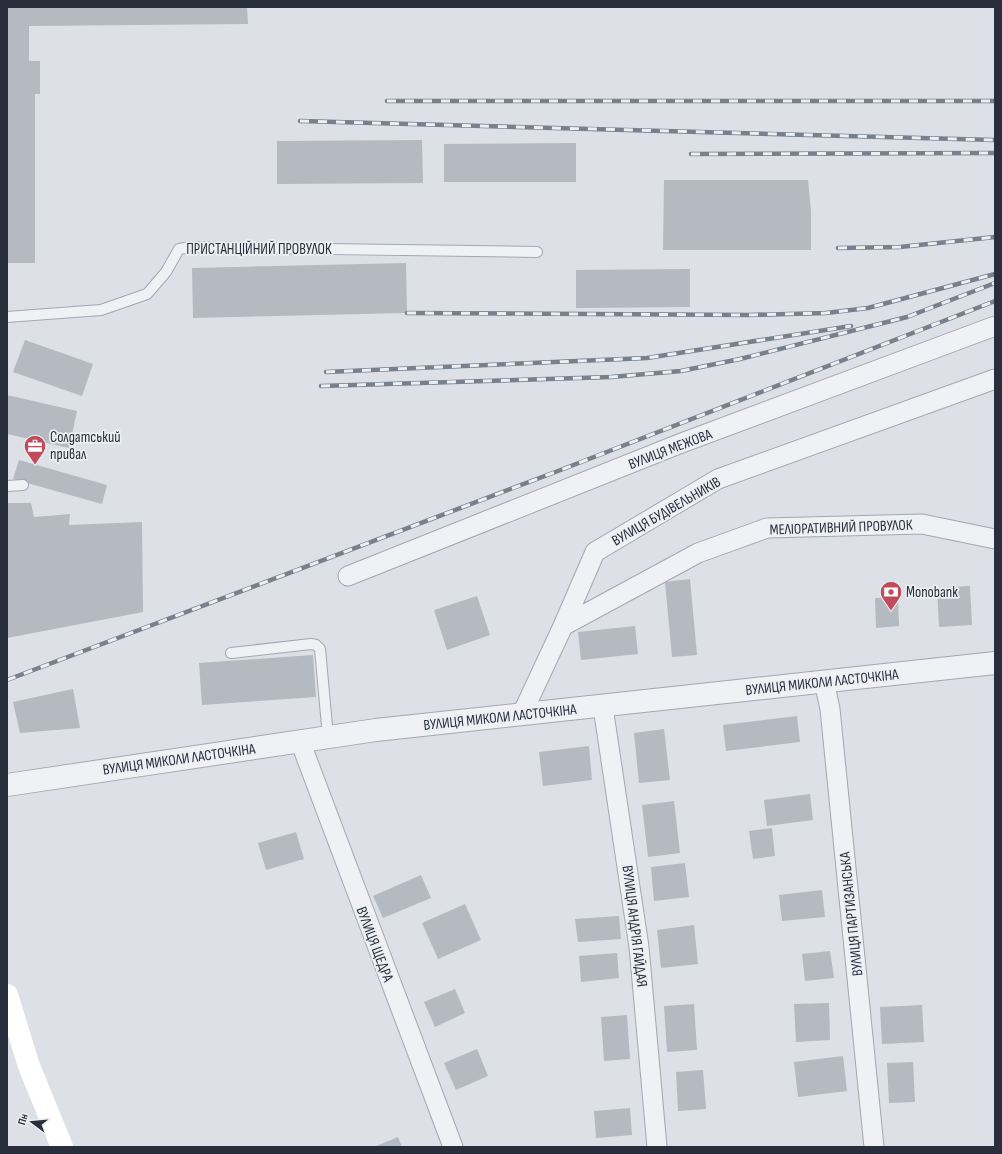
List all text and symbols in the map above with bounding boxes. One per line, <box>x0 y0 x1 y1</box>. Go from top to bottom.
street label: ПРИСТАНЦІЙНИЙ ПРОВУЛОК <box>186 240 332 259</box>
street label: ВУЛИЦЯ МЕЖОВА <box>626 425 715 474</box>
place label: Солдатський привал <box>50 428 120 464</box>
office icon: Солдатський привал <box>22 433 48 466</box>
street label: ВУЛИЦЯ БУДІВЕЛЬНИКІВ <box>608 472 724 550</box>
street label: МЕЛІОРАТИВНИЙ ПРОВУЛОК <box>769 516 913 539</box>
bank icon: Monobank <box>878 579 904 612</box>
place label: Monobank <box>906 583 958 602</box>
street label: ВУЛИЦЯ МИКОЛИ ЛАСТОЧКІНА <box>745 665 900 700</box>
street label: ВУЛИЦЯ МИКОЛИ ЛАСТОЧКІНА <box>423 700 578 735</box>
street label: ВУЛИЦЯ МИКОЛИ ЛАСТОЧКІНА <box>102 739 257 780</box>
street label: ВУЛИЦЯ ПАРТИЗАНСЬКА <box>835 850 867 977</box>
street label: ВУЛИЦЯ АНДРІЯ ГАЙДАЯ <box>618 864 651 988</box>
street label: ВУЛИЦЯ ЩЕДРА <box>351 904 398 985</box>
north arrow <box>12 1102 52 1142</box>
text: Пн <box>15 1112 31 1126</box>

